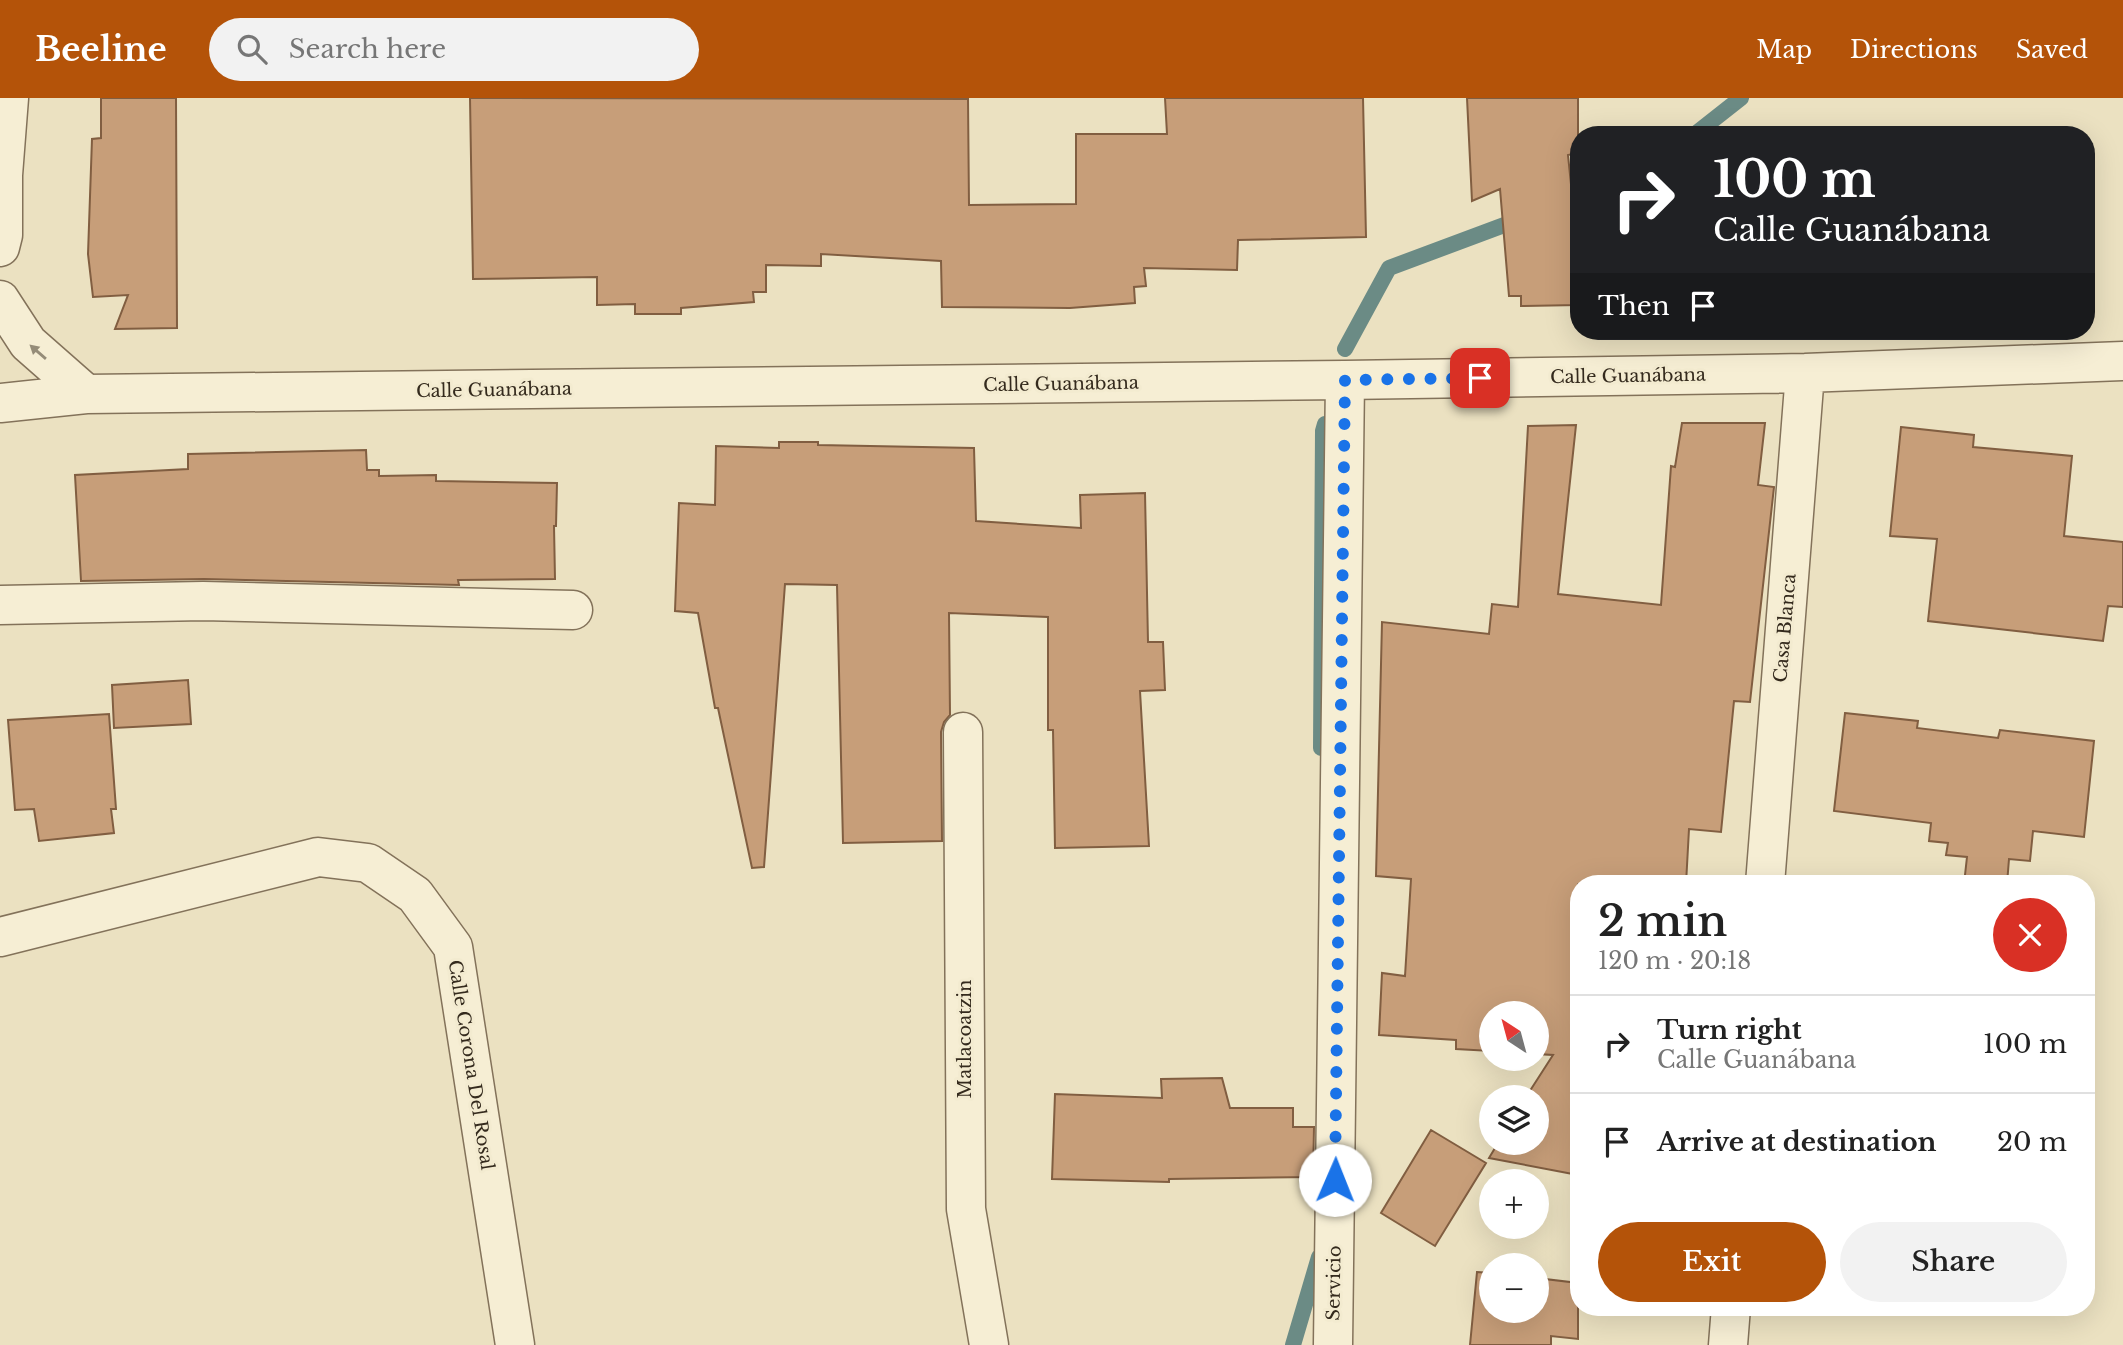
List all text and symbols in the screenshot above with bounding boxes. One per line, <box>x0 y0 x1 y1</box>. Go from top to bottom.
search box <box>209 18 699 81</box>
text: Beeline <box>35 29 167 70</box>
icon: search <box>233 30 271 68</box>
text: Search here <box>289 33 446 65</box>
text: Map <box>1756 35 1812 64</box>
text: Directions <box>1850 35 1978 64</box>
text: Saved <box>2016 35 2088 64</box>
text: 100 m <box>1713 149 1876 210</box>
icon: right <box>1598 154 1689 245</box>
text: Calle Guanábana <box>1713 210 1990 250</box>
icon: arrive <box>1684 287 1722 325</box>
text: Then <box>1598 290 1670 322</box>
one-way arrow <box>29 344 47 360</box>
pin <box>1450 348 1510 408</box>
icon: arrive <box>1461 359 1499 397</box>
street label: Calle Guanábana <box>1550 364 1706 388</box>
street label: Calle Guanábana <box>983 372 1139 396</box>
street label: Calle Guanábana <box>416 378 572 402</box>
street label: Casa Blanca <box>1769 573 1801 683</box>
text: 2 min <box>1598 895 1727 947</box>
button: close <box>1993 898 2067 972</box>
text: 120 m · 20:18 <box>1598 947 1751 975</box>
street label: Calle Corona Del Rosal <box>444 958 498 1172</box>
street label: Matlacoatzin <box>954 980 976 1098</box>
north arrow <box>1479 1001 1549 1071</box>
map controls <box>1479 1001 1549 1323</box>
text: Turn right <box>1657 1014 1802 1046</box>
icon: right <box>1598 1025 1636 1063</box>
text: 100 m <box>1983 1028 2067 1060</box>
text: Calle Guanábana <box>1657 1046 1856 1074</box>
button: layers <box>1479 1085 1549 1155</box>
icon: arrive <box>1598 1123 1636 1161</box>
text: Arrive at destination <box>1657 1126 1937 1158</box>
text: 20 m <box>1997 1126 2067 1158</box>
position arrow <box>1298 1143 1372 1217</box>
button: + <box>1479 1169 1549 1239</box>
button: Exit <box>1598 1222 1826 1302</box>
button: Share <box>1840 1222 2067 1302</box>
street label: Servicio <box>1322 1245 1346 1321</box>
button: − <box>1479 1253 1549 1323</box>

